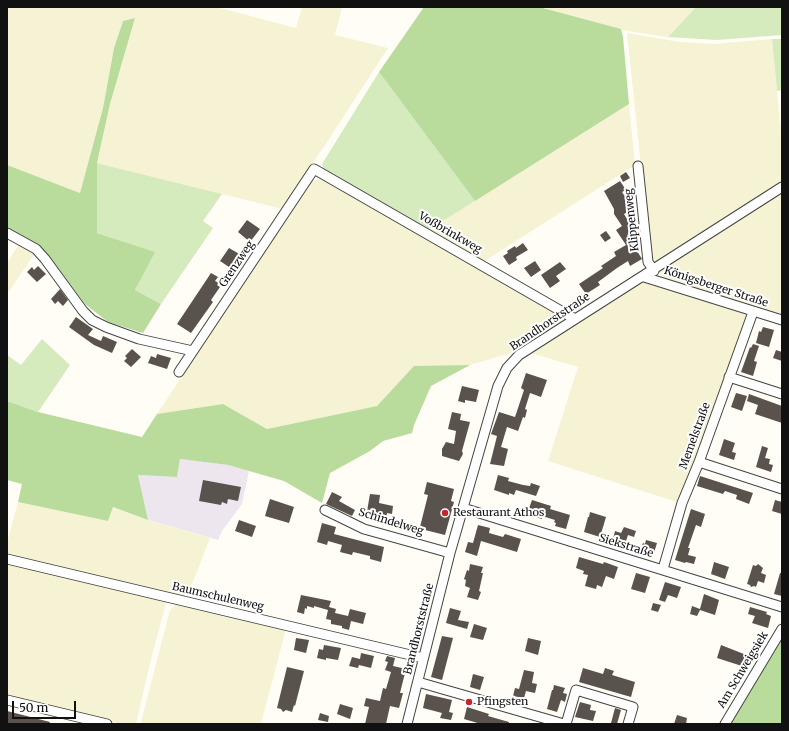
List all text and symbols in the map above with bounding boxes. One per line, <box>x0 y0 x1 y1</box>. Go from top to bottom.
street label: Klippenweg <box>622 188 642 252</box>
street label: Voßbrinkweg <box>416 210 484 256</box>
street label: Grenzweg <box>217 238 257 290</box>
street label: Königsberger Straße <box>662 264 770 310</box>
street label: Brandhorststraße <box>507 290 593 354</box>
street label: Memelstraße <box>677 401 713 471</box>
street label: Schindelweg <box>357 506 425 538</box>
place label: Restaurant Athos <box>453 506 544 520</box>
marker: Restaurant Athos <box>440 508 450 518</box>
street label: Siekstraße <box>597 531 655 561</box>
street label: Baumschulenweg <box>171 580 265 614</box>
street label: Brandhorststraße <box>401 582 437 676</box>
street label: Am Schweigsiek <box>715 629 771 711</box>
scale bar <box>14 693 78 719</box>
place label: Pfingsten <box>477 695 528 709</box>
marker: Pfingsten <box>464 697 474 707</box>
text: 50 m <box>19 700 48 715</box>

